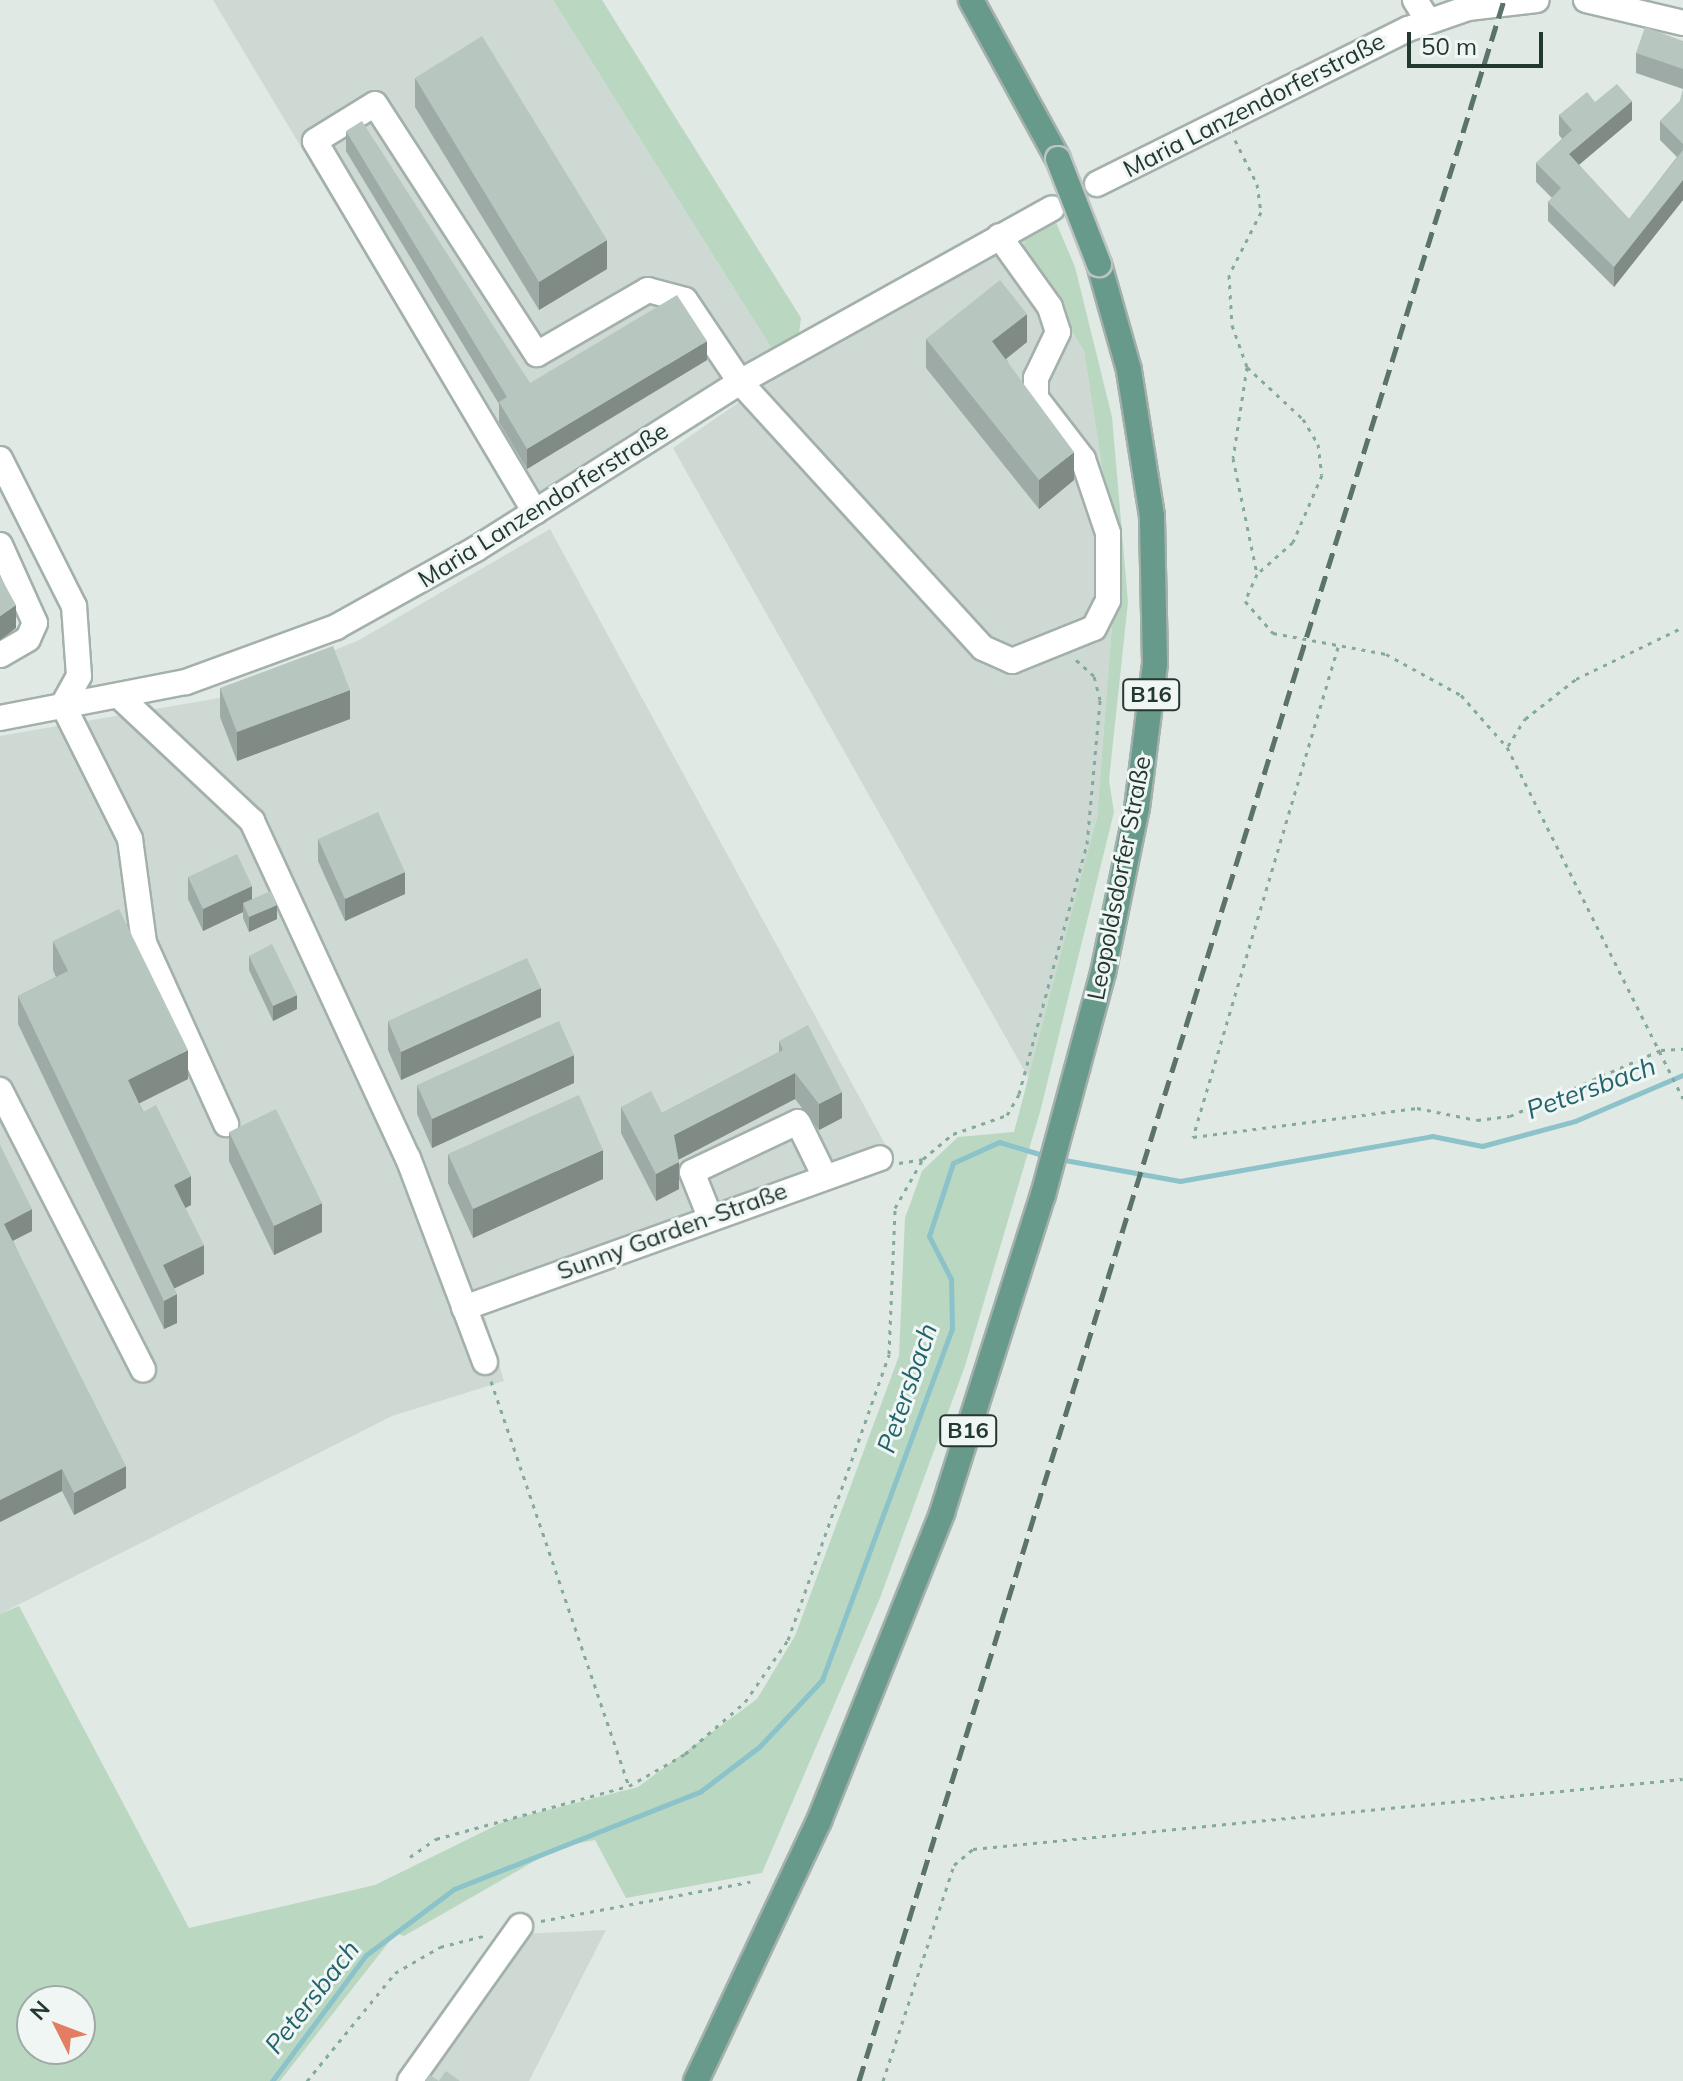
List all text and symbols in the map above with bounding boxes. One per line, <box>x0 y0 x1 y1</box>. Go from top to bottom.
scale bar <box>1411 16 1547 66</box>
street label: Maria Lanzendorferstraße <box>1119 27 1389 183</box>
text: 50 m <box>1421 31 1477 61</box>
street label: Maria Lanzendorferstraße <box>413 416 673 594</box>
road number: B16 <box>1121 677 1181 713</box>
street label: Leopoldsdorfer Straße <box>1081 754 1157 1002</box>
water label: Petersbach <box>1522 1050 1660 1126</box>
street label: Sunny Garden-Straße <box>553 1176 791 1286</box>
water label: Petersbach <box>870 1319 944 1457</box>
road number: B16 <box>938 1413 998 1449</box>
water label: Petersbach <box>258 1934 366 2060</box>
north arrow <box>16 1985 96 2065</box>
text: N <box>24 1995 56 2026</box>

